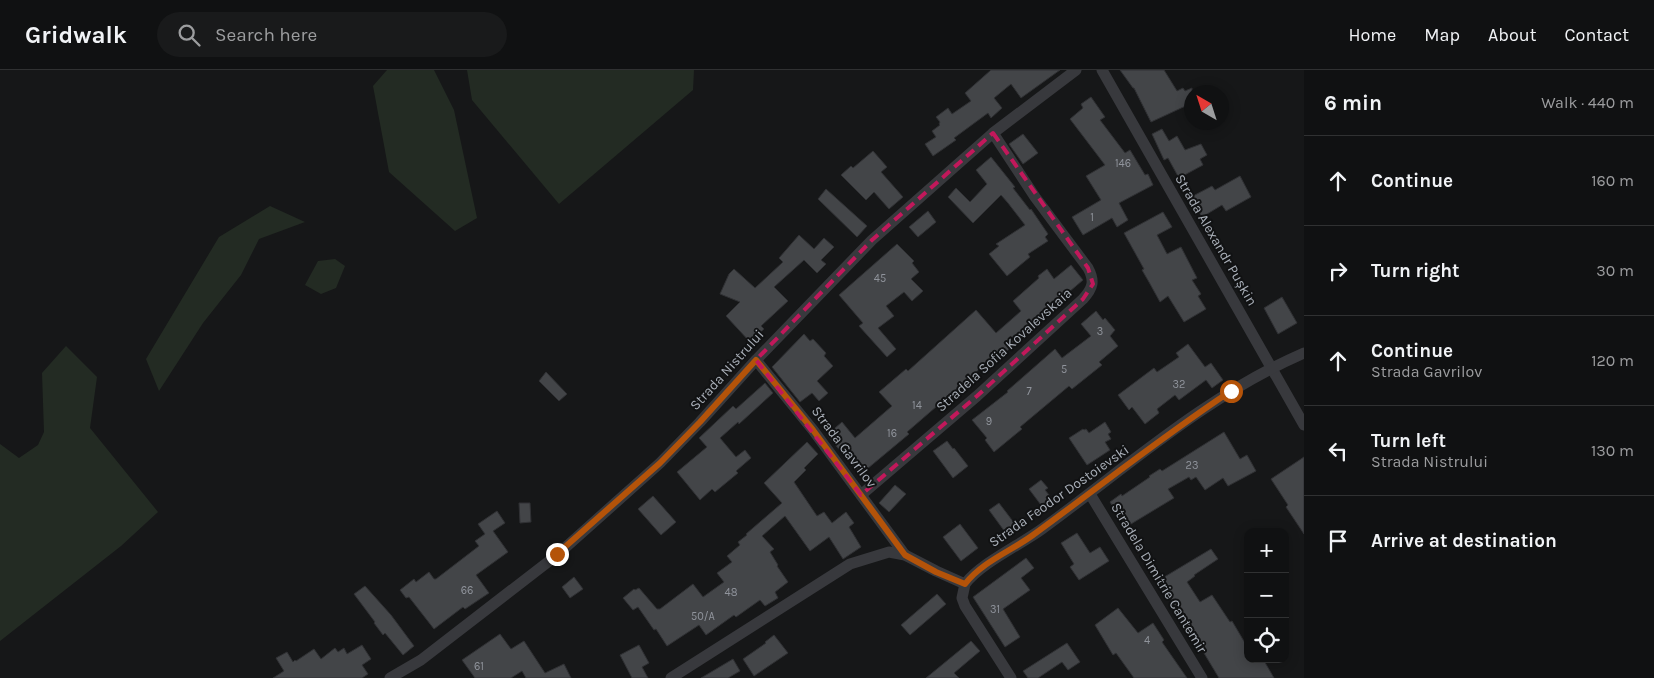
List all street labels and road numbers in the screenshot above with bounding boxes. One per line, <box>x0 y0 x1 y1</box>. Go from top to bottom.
street label: Strada Alexandr Pușkin <box>1171 171 1261 309</box>
street label: Stradela Sofia Kovalevskaia <box>933 284 1075 416</box>
street label: Strada Nistrului <box>686 326 768 414</box>
street label: Strada Gavrilov <box>808 403 880 491</box>
street label: Strada Feodor Dostoievski <box>986 441 1132 551</box>
street label: Stradela Dimitrie Cantemir <box>1107 500 1211 657</box>

